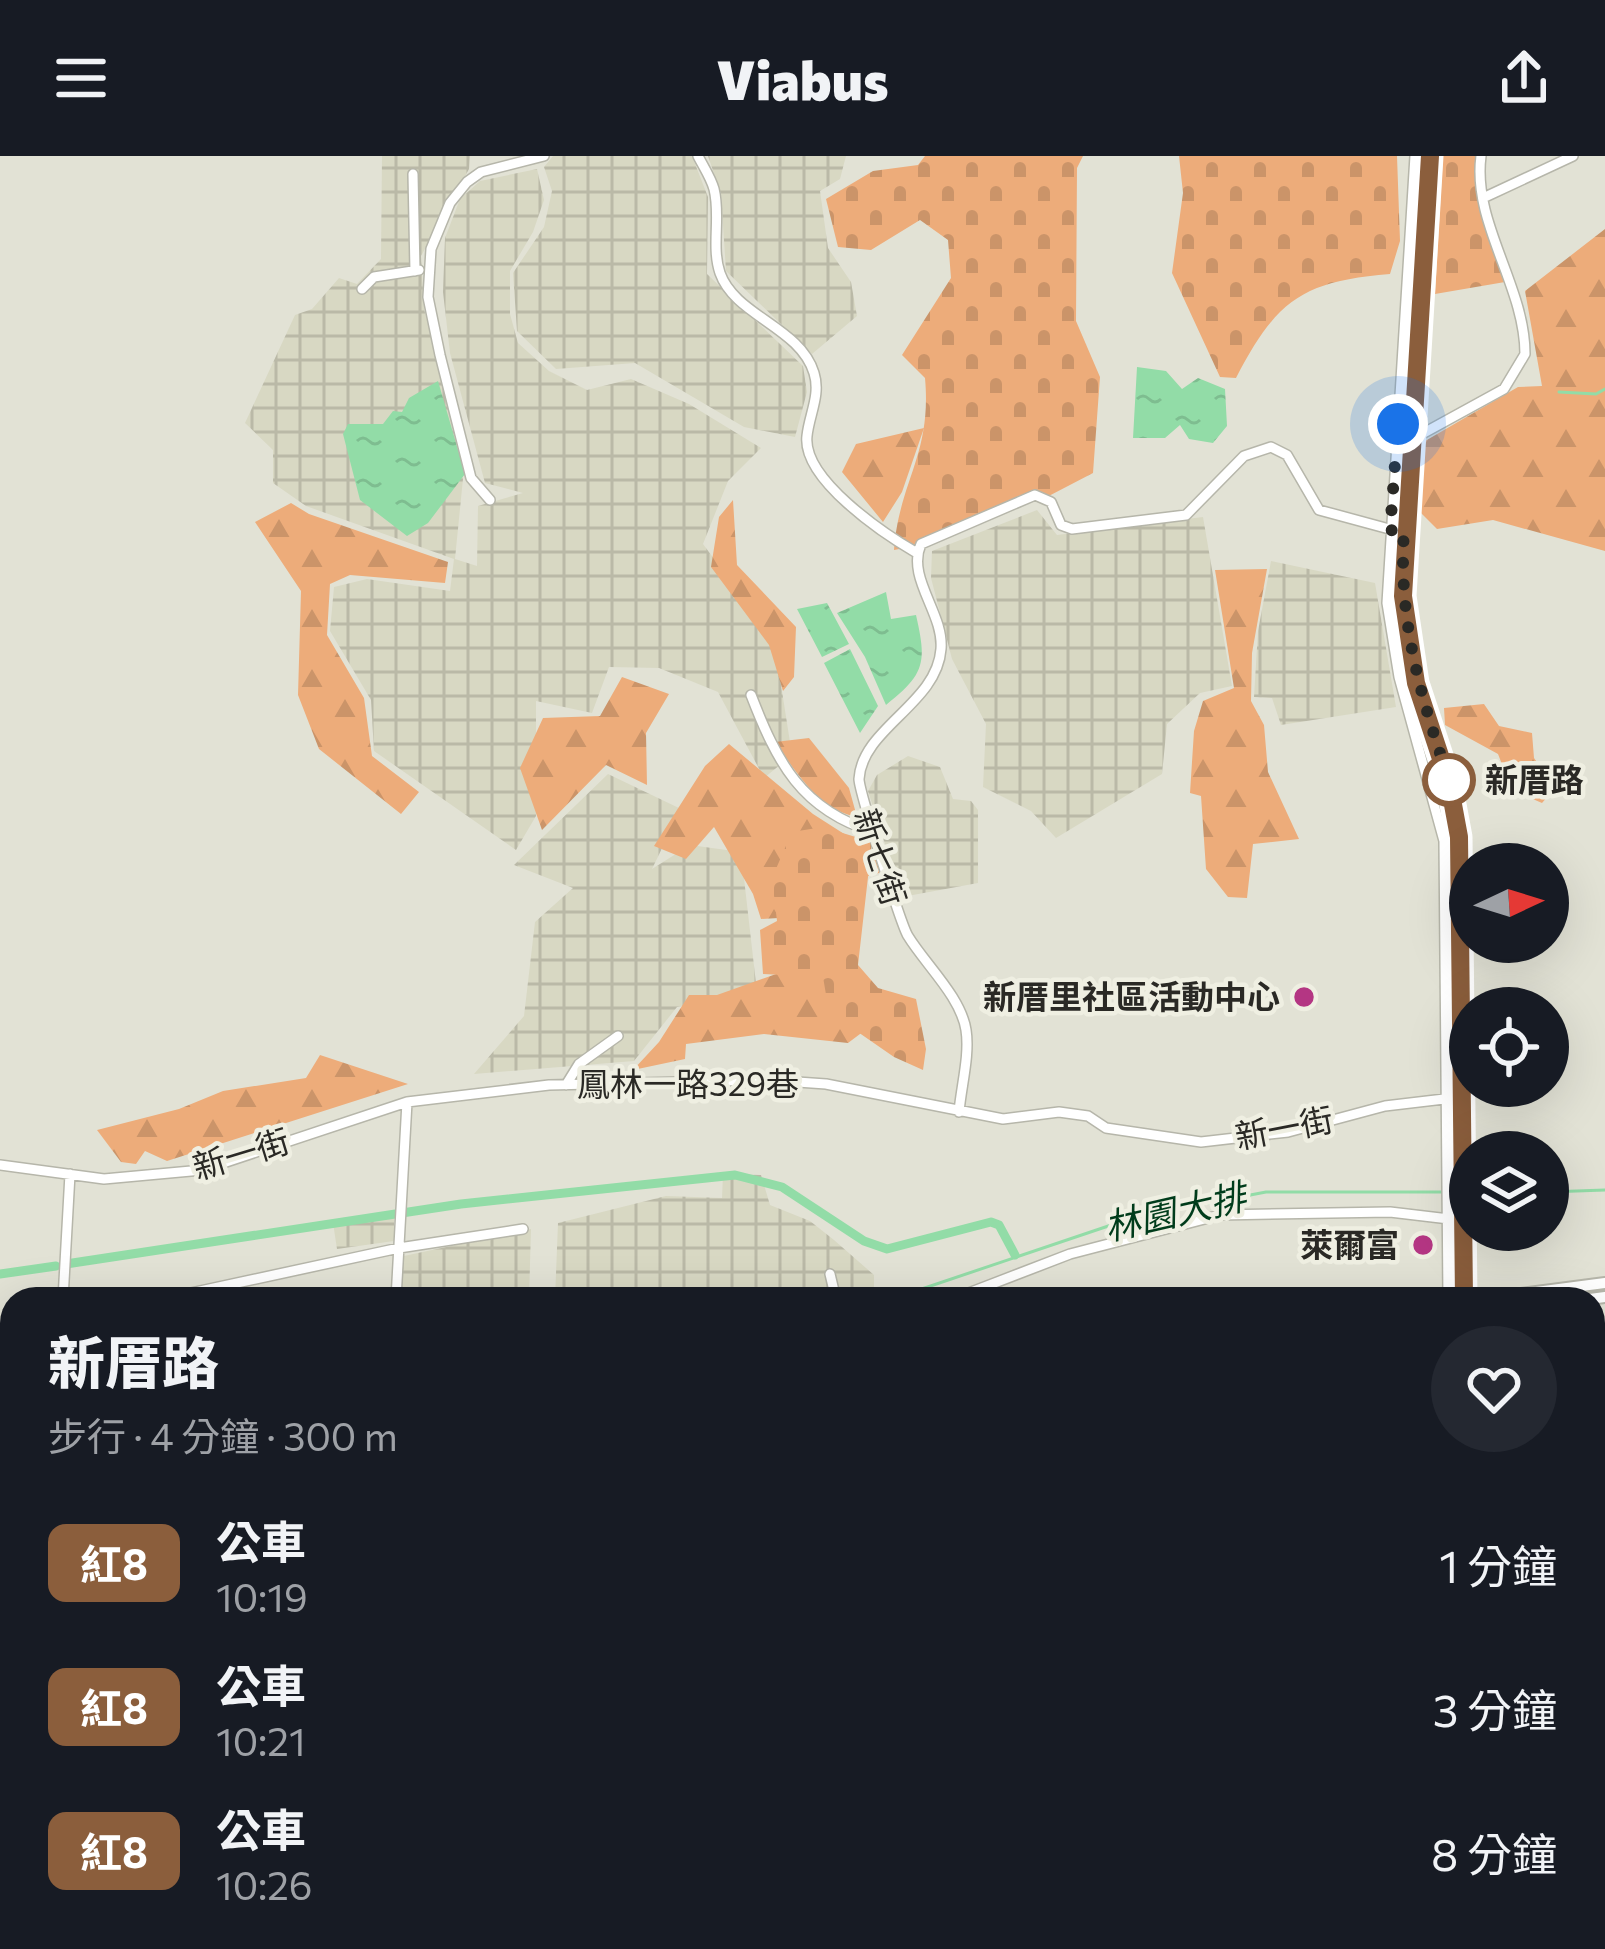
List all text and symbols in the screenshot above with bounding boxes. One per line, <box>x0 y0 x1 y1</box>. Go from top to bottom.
icon: menu <box>48 45 114 111</box>
text: Viabus <box>717 45 888 111</box>
icon: share <box>1491 45 1557 111</box>
your location <box>1368 394 1428 454</box>
marker: 新厝路 <box>1424 755 1474 805</box>
place label: 新厝路 <box>1485 758 1584 799</box>
street label: 新七街 <box>847 803 916 910</box>
north arrow <box>1449 843 1569 963</box>
map controls <box>1449 843 1569 1251</box>
place label: 新厝里社區活動中心 <box>983 975 1280 1016</box>
marker: 新厝里社區活動中心 <box>1291 984 1317 1010</box>
button: locate <box>1449 987 1569 1107</box>
street label: 鳳林一路329巷 <box>577 1062 799 1103</box>
street label: 新一街 <box>1231 1097 1336 1156</box>
street label: 新一街 <box>187 1118 294 1187</box>
button: layers <box>1449 1131 1569 1251</box>
water label: 林園大排 <box>1099 1172 1254 1248</box>
place label: 萊爾富 <box>1300 1223 1399 1264</box>
marker: 萊爾富 <box>1410 1232 1436 1258</box>
text: 新厝路 <box>48 1326 219 1396</box>
button: heart <box>1431 1326 1557 1452</box>
text: 步行 · 4 分鐘 · 300 m <box>48 1411 398 1459</box>
text: 公車 <box>216 1513 306 1568</box>
text: 紅8 <box>80 1537 148 1589</box>
text: 1 分鐘 <box>1439 1537 1557 1592</box>
text: 10:19 <box>216 1572 308 1620</box>
text: 公車 <box>216 1657 306 1712</box>
text: 紅8 <box>80 1681 148 1733</box>
text: 3 分鐘 <box>1433 1681 1557 1736</box>
text: 10:21 <box>216 1716 306 1764</box>
text: 公車 <box>216 1801 306 1856</box>
text: 紅8 <box>80 1825 148 1877</box>
text: 8 分鐘 <box>1431 1825 1557 1880</box>
text: 10:26 <box>216 1860 313 1908</box>

